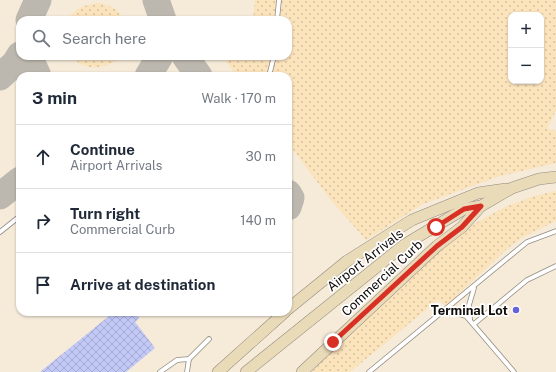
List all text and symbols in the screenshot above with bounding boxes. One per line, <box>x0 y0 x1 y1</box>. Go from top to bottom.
map controls <box>508 12 544 84</box>
button: + <box>508 12 544 48</box>
search box <box>16 16 292 60</box>
icon: search <box>30 27 52 49</box>
text: Search here <box>62 30 146 47</box>
button: − <box>508 48 544 84</box>
text: 3 min <box>32 88 77 108</box>
text: Walk · 170 m <box>201 91 276 106</box>
text: Continue <box>70 141 135 158</box>
icon: ahead <box>32 146 54 168</box>
text: 30 m <box>246 149 276 164</box>
text: Airport Arrivals <box>70 158 162 173</box>
text: Turn right <box>70 205 140 222</box>
icon: right <box>32 210 54 232</box>
text: 140 m <box>240 213 276 228</box>
route start <box>427 218 445 236</box>
text: Commercial Curb <box>70 222 175 237</box>
street label: Airport Arrivals <box>324 226 406 294</box>
street label: Commercial Curb <box>338 237 426 319</box>
icon: arrive <box>32 274 54 296</box>
text: Arrive at destination <box>70 276 215 293</box>
place label: Terminal Lot <box>431 303 508 318</box>
marker: Terminal Lot <box>511 305 521 315</box>
route end <box>324 333 342 351</box>

